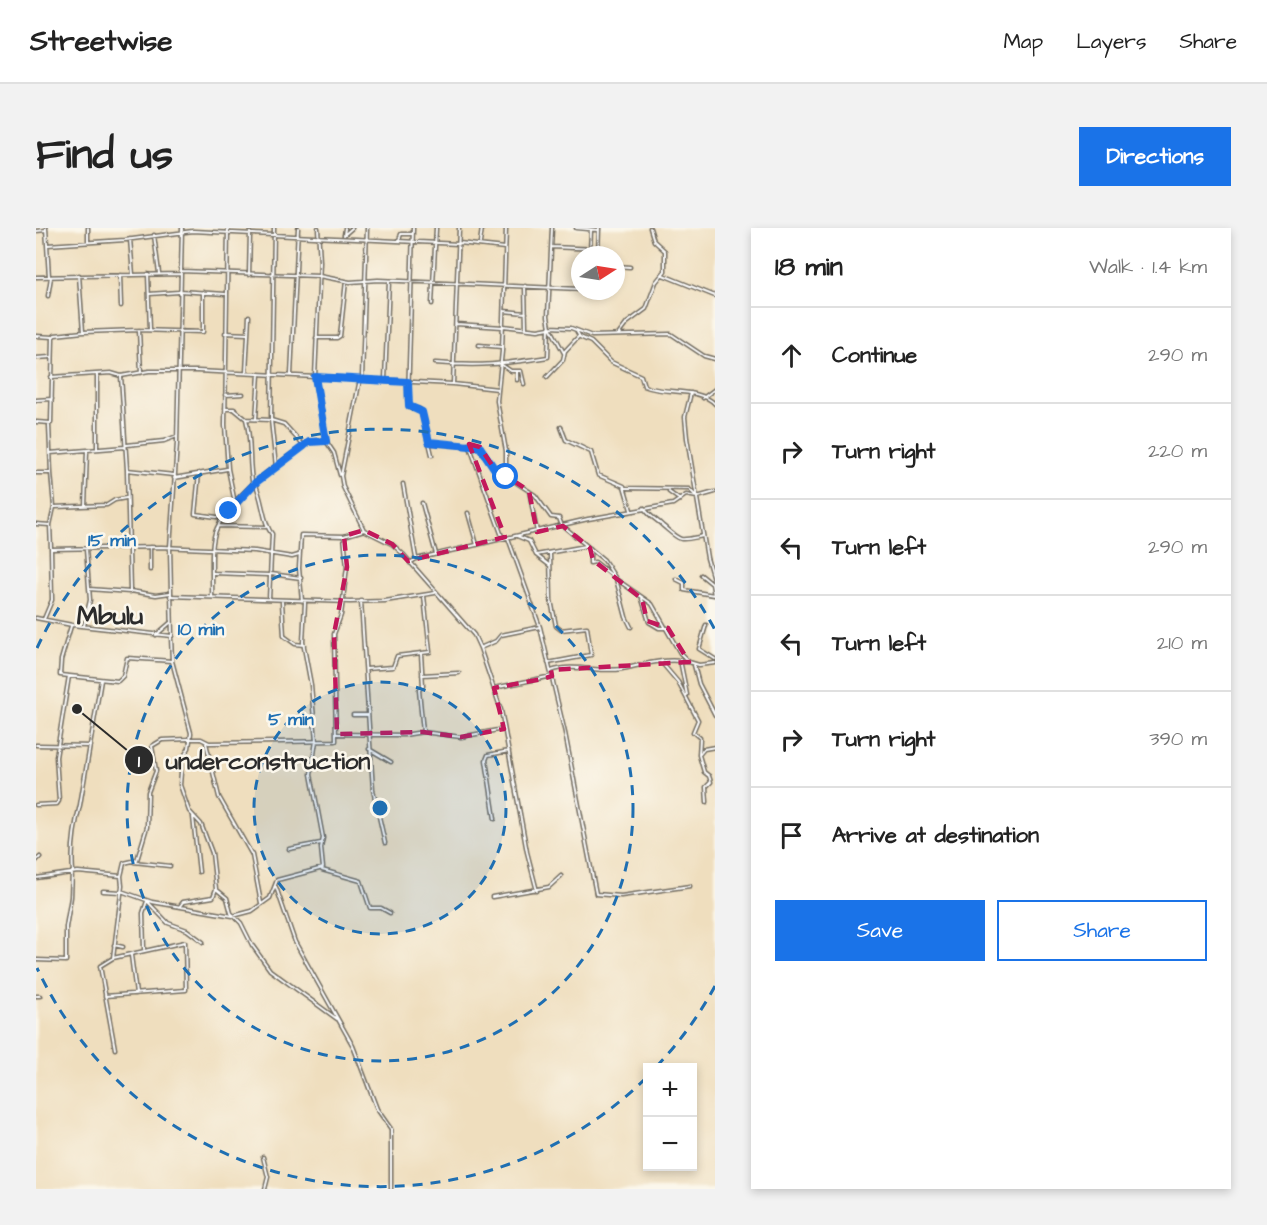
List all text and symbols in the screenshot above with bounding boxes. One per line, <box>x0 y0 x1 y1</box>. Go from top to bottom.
text: Streetwise <box>30 22 172 61</box>
text: Map <box>1003 27 1043 56</box>
text: Layers <box>1076 27 1146 56</box>
text: Share <box>1179 27 1237 56</box>
text: Find us <box>36 127 173 185</box>
button: Directions <box>1079 127 1231 186</box>
north arrow <box>571 246 625 300</box>
text: 18 min <box>775 249 843 285</box>
text: Walk · 1.4 km <box>1089 253 1207 281</box>
icon: ahead <box>775 339 808 372</box>
text: Continue <box>832 340 917 371</box>
text: 290 m <box>1148 341 1207 369</box>
icon: right <box>775 435 808 468</box>
text: Turn right <box>832 436 935 467</box>
text: 220 m <box>1148 437 1207 465</box>
route start <box>492 463 518 489</box>
route end <box>215 497 241 523</box>
text: 15 min <box>88 528 136 553</box>
icon: left <box>775 531 808 564</box>
text: Turn left <box>832 532 926 563</box>
text: 290 m <box>1148 533 1207 561</box>
district label: Mbulu <box>77 598 143 634</box>
text: 10 min <box>178 617 224 642</box>
icon: left <box>775 627 808 660</box>
text: Turn left <box>832 628 926 659</box>
text: 210 m <box>1157 629 1207 657</box>
text: 5 min <box>268 707 314 732</box>
icon: right <box>775 723 808 756</box>
text: Turn right <box>832 724 935 755</box>
text: 390 m <box>1149 725 1207 753</box>
callout: underconstruction <box>124 739 382 781</box>
text: underconstruction <box>165 745 370 779</box>
text: 1 <box>138 749 141 774</box>
centre of rings <box>370 798 390 818</box>
icon: arrive <box>775 819 808 852</box>
text: Arrive at destination <box>832 820 1039 851</box>
button: Save <box>775 900 985 961</box>
button: Share <box>997 900 1207 961</box>
map controls <box>643 1063 697 1171</box>
button: + <box>643 1063 697 1117</box>
button: − <box>643 1117 697 1171</box>

